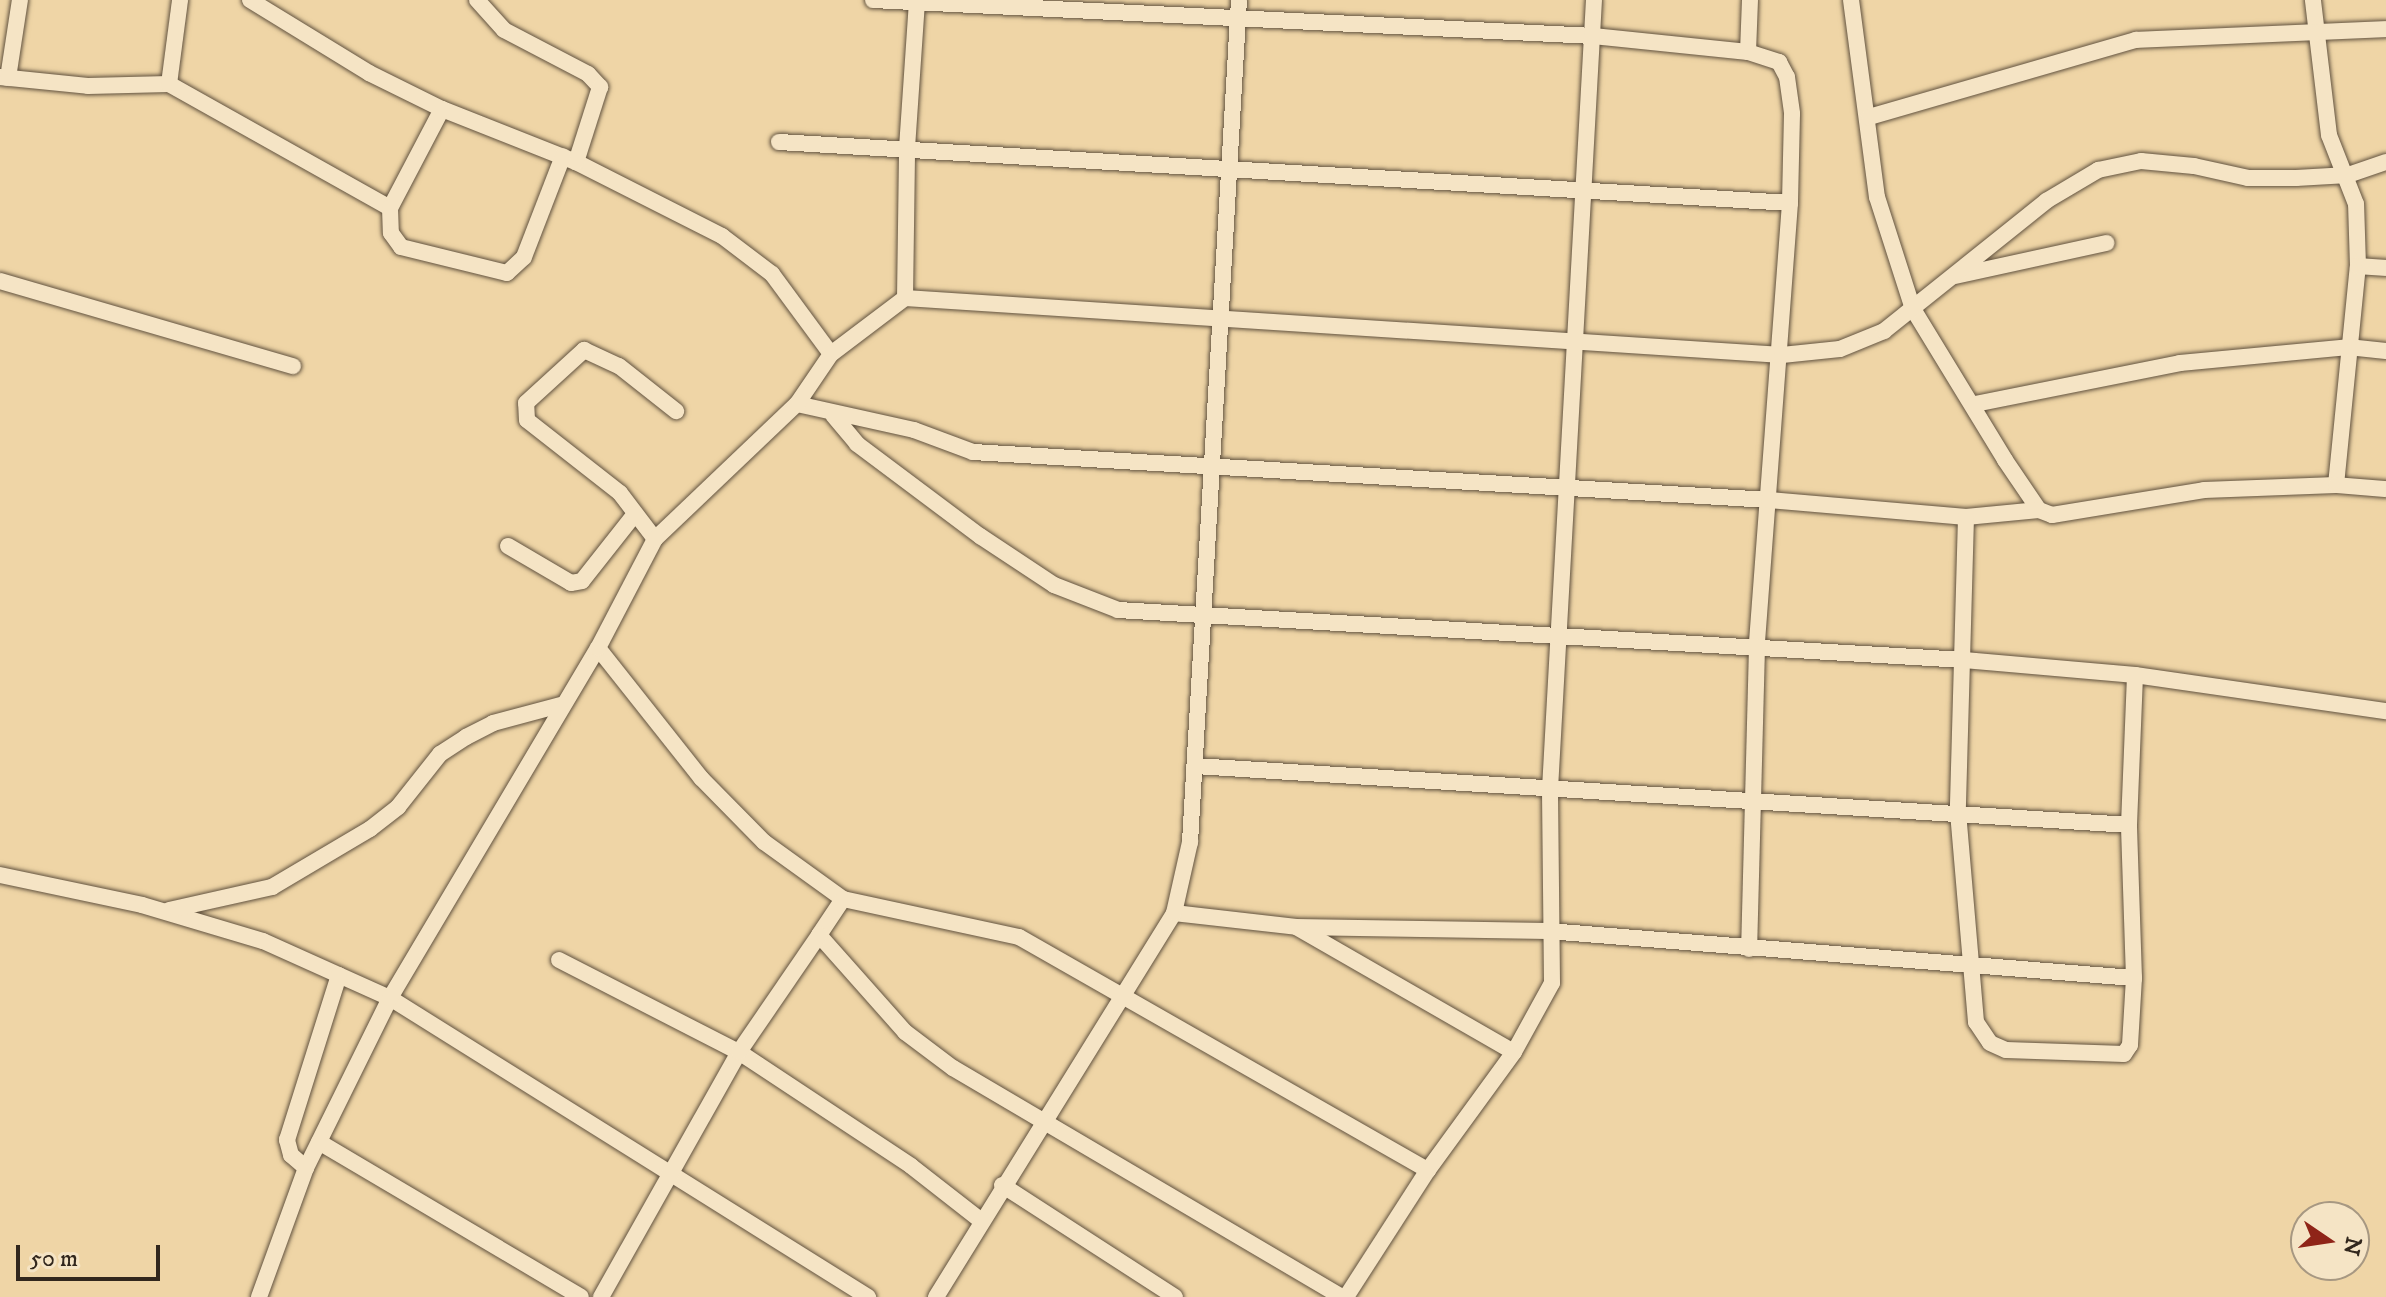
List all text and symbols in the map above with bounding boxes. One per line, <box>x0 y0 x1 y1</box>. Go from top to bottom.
north arrow <box>2290 1201 2370 1281</box>
scale bar <box>20 1229 164 1279</box>
text: N <box>2337 1234 2367 1258</box>
text: 50 m <box>30 1244 78 1274</box>

